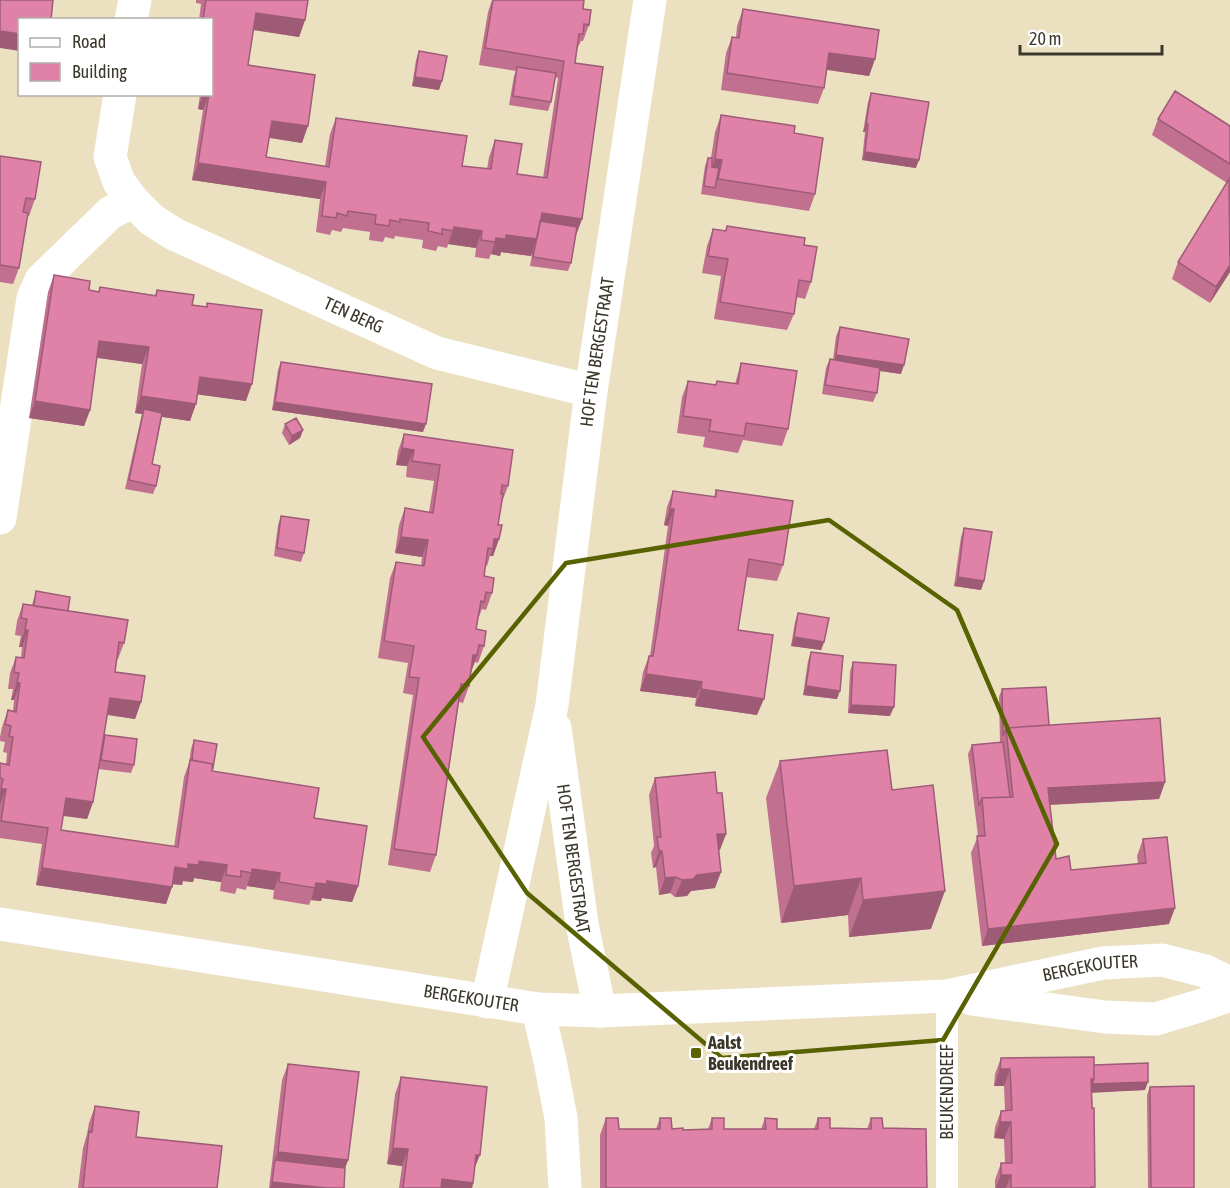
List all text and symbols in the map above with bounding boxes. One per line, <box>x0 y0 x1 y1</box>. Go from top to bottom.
legend <box>18 18 213 96</box>
scale bar <box>1020 18 1162 56</box>
text: 20 m <box>1029 28 1061 49</box>
text: Road <box>72 31 106 52</box>
text: Building <box>72 61 127 82</box>
street label: HOF TEN BERGESTRAAT <box>576 276 618 428</box>
street label: TEN BERG <box>321 292 387 337</box>
street label: HOF TEN BERGESTRAAT <box>553 782 595 936</box>
street label: BERGEKOUTER <box>1040 950 1138 986</box>
street label: BERGEKOUTER <box>422 980 520 1016</box>
place label: Aalst Beukendreef <box>707 1032 794 1074</box>
street label: BEUKENDREEF <box>936 1043 957 1140</box>
marker: Aalst Beukendreef <box>689 1046 703 1060</box>

